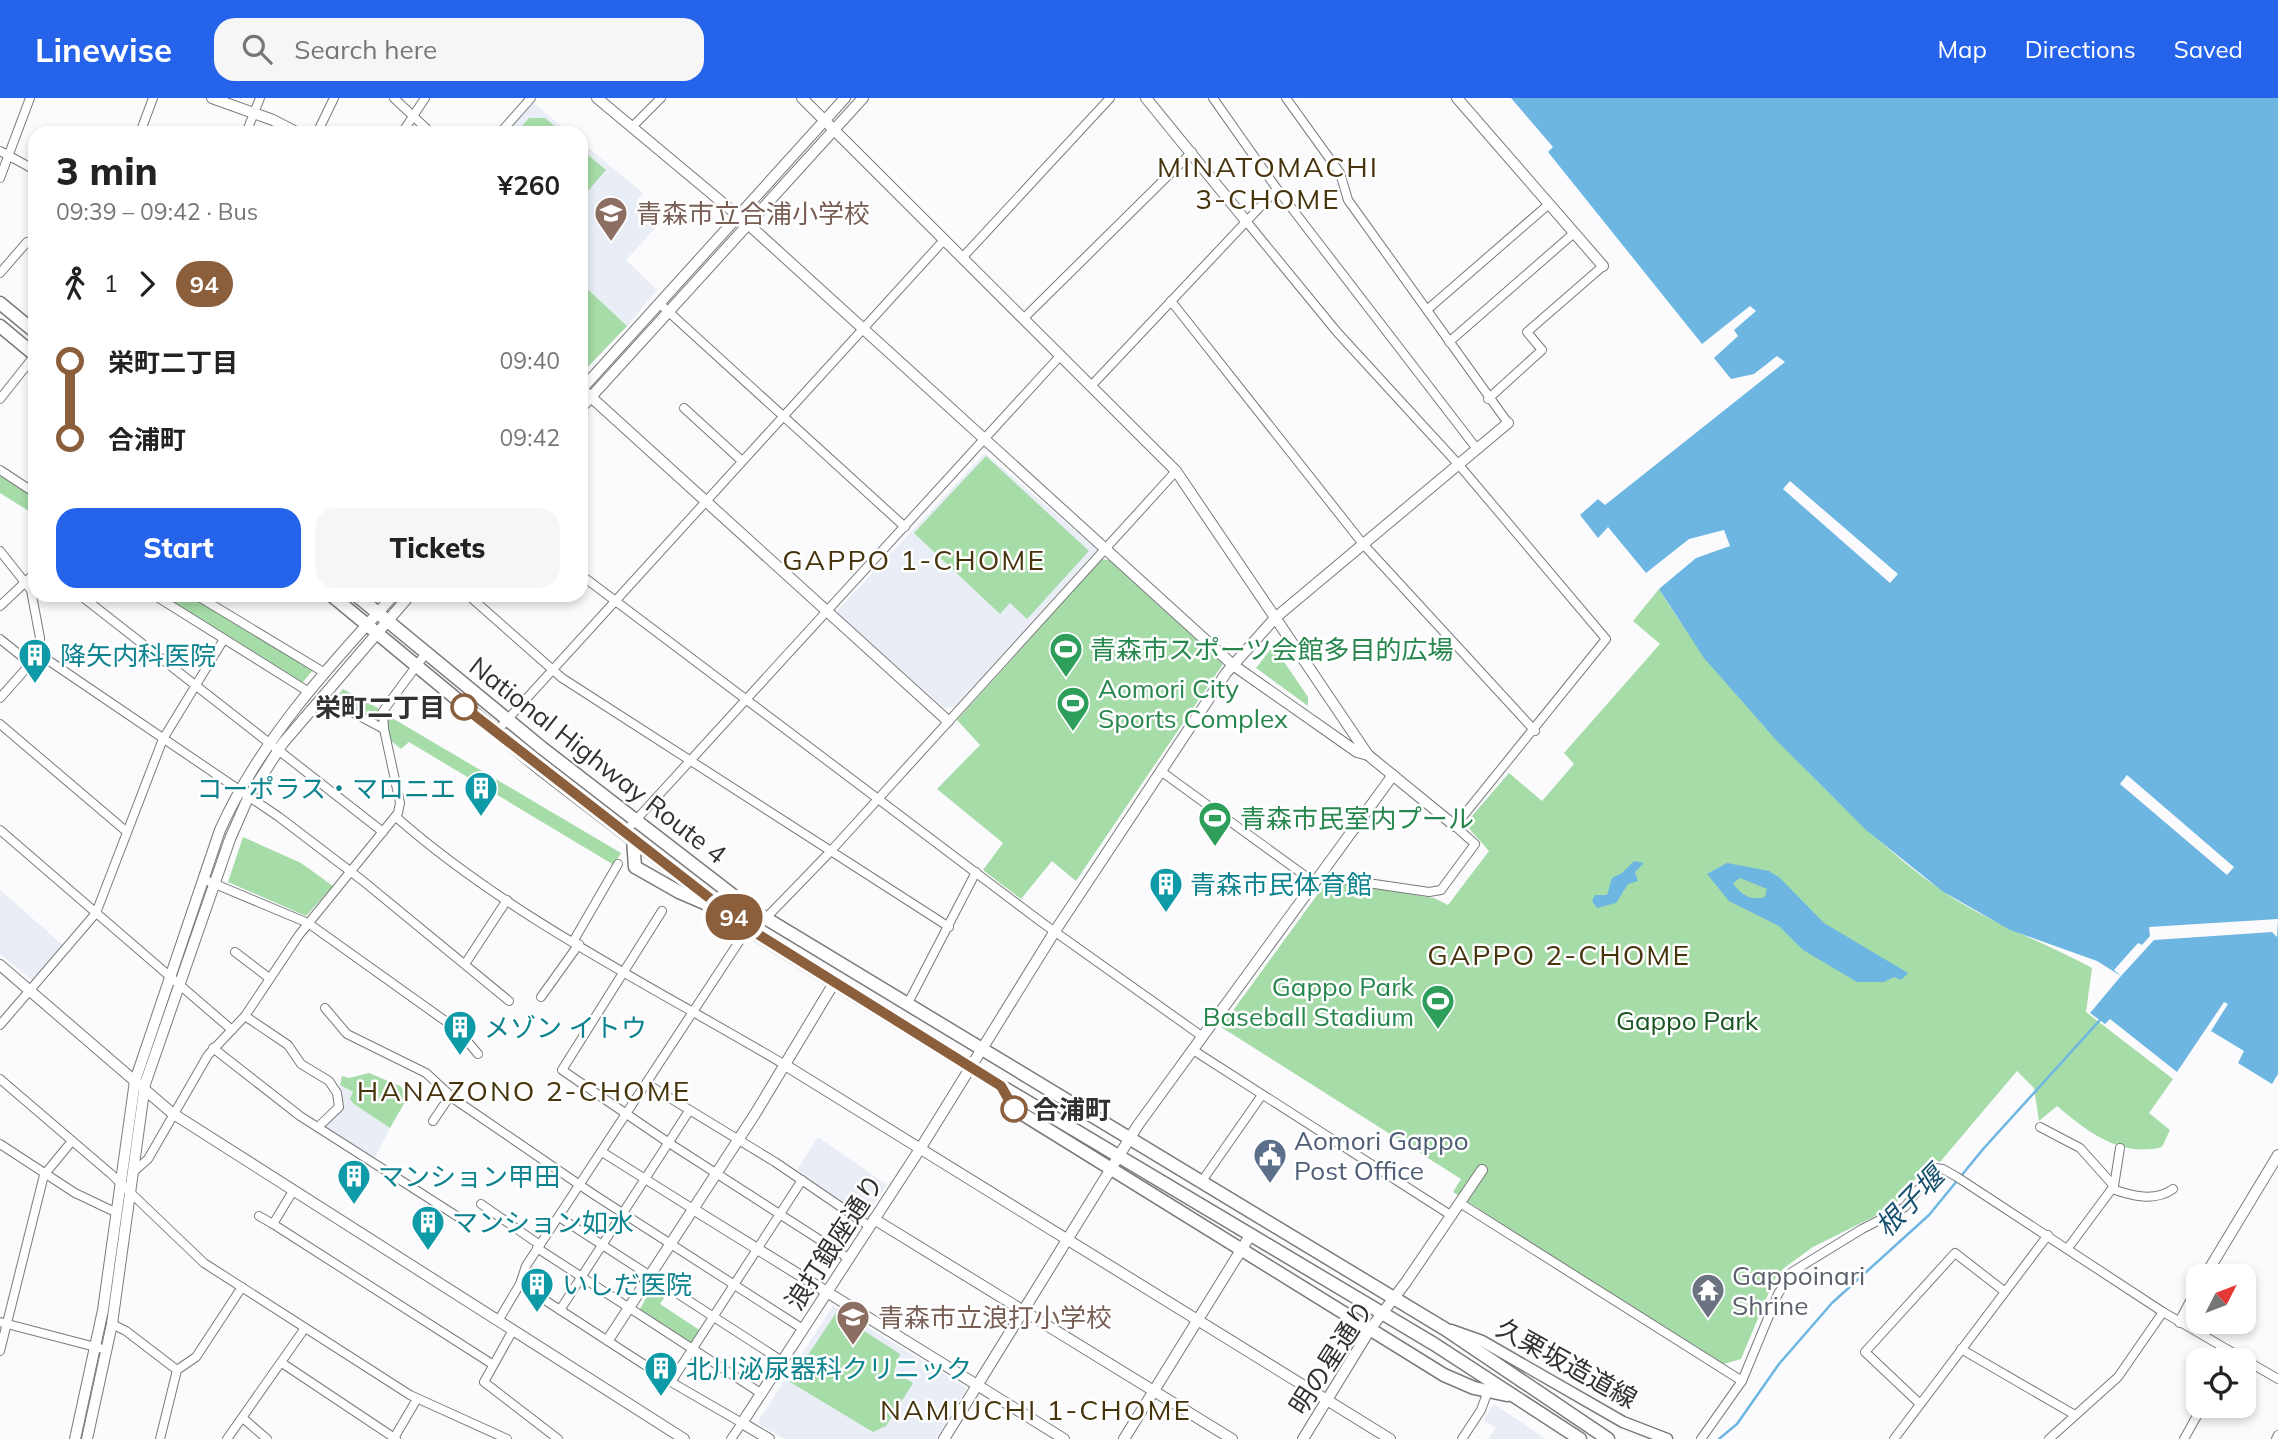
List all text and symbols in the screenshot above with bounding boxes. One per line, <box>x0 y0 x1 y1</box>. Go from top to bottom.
search box <box>214 18 704 81</box>
text: Linewise <box>35 29 172 70</box>
icon: search <box>238 30 276 68</box>
text: Search here <box>294 33 437 66</box>
text: Map <box>1937 34 1987 64</box>
text: Directions <box>2025 34 2136 64</box>
text: Saved <box>2174 34 2243 64</box>
text: 3 min <box>56 147 158 195</box>
district label: MINATOMACHI 3-CHOME <box>1157 149 1379 216</box>
text: ¥260 <box>498 169 560 202</box>
school or university icon: 青森市立合浦小学校 <box>592 194 630 243</box>
text: 09:39 – 09:42 · Bus <box>56 197 258 226</box>
place label: 青森市立合浦小学校 <box>636 197 870 230</box>
icon: walk <box>56 265 94 303</box>
icon: forward <box>128 265 166 303</box>
text: 1 <box>104 269 118 298</box>
text: 94 <box>190 269 219 299</box>
text: 栄町二丁目 <box>108 346 238 379</box>
text: 09:40 <box>500 346 560 375</box>
text: 合浦町 <box>108 423 186 456</box>
text: 09:42 <box>500 423 560 452</box>
button: Start <box>56 508 301 588</box>
button: Tickets <box>315 508 560 588</box>
district label: GAPPO 1-CHOME <box>782 542 1046 577</box>
sports icon: 青森市スポーツ会館多目的広場 <box>1047 630 1085 679</box>
place label: 青森市スポーツ会館多目的広場 <box>1090 633 1453 666</box>
building icon: 降矢内科医院 <box>16 636 54 685</box>
place label: 降矢内科医院 <box>60 639 216 672</box>
street label: National Highway Route 4 <box>463 649 733 871</box>
place label: Aomori City Sports Complex <box>1098 672 1288 735</box>
sports icon: Aomori City Sports Complex <box>1054 684 1092 733</box>
place label: 栄町二丁目 <box>315 691 445 724</box>
marker: 栄町二丁目 <box>451 694 477 720</box>
building icon: コーポラス・マロニエ <box>462 769 500 818</box>
place label: コーポラス・マロニエ <box>197 772 456 805</box>
sports icon: 青森市民室内プール <box>1196 799 1234 848</box>
place label: 青森市民室内プール <box>1240 802 1474 835</box>
building icon: 青森市民体育館 <box>1147 865 1185 914</box>
place label: 青森市民体育館 <box>1190 868 1372 901</box>
line badge: 94 <box>702 894 766 940</box>
text: 94 <box>720 902 748 932</box>
district label: GAPPO 2-CHOME <box>1427 937 1691 972</box>
place label: Gappo Park Baseball Stadium <box>1203 970 1415 1033</box>
sports icon: Gappo Park Baseball Stadium <box>1419 982 1457 1031</box>
park label: Gappo Park <box>1616 1004 1759 1037</box>
building icon: メゾン イトウ <box>441 1008 479 1057</box>
place label: メゾン イトウ <box>484 1011 647 1044</box>
district label: HANAZONO 2-CHOME <box>357 1073 691 1108</box>
place label: 合浦町 <box>1033 1093 1111 1126</box>
marker: 合浦町 <box>1001 1096 1027 1122</box>
place label: Aomori Gappo Post Office <box>1294 1124 1469 1187</box>
public building icon: Aomori Gappo Post Office <box>1251 1136 1289 1185</box>
water label: 根子堰 <box>1867 1155 1954 1243</box>
building icon: マンション甲田 <box>335 1157 373 1206</box>
place label: マンション甲田 <box>378 1160 560 1193</box>
street label: 浪打銀座通り <box>778 1168 890 1316</box>
building icon: マンション如水 <box>409 1203 447 1252</box>
place label: マンション如水 <box>452 1206 634 1239</box>
place label: Gappoinari Shrine <box>1732 1259 1865 1322</box>
north arrow <box>2186 1264 2256 1334</box>
map controls <box>2186 1264 2256 1418</box>
building icon: いしだ医院 <box>518 1265 556 1314</box>
place label: いしだ医院 <box>562 1268 692 1301</box>
temple icon: Gappoinari Shrine <box>1689 1271 1727 1320</box>
street label: 明の星通り <box>1282 1293 1380 1421</box>
school or university icon: 青森市立浪打小学校 <box>834 1298 872 1347</box>
place label: 青森市立浪打小学校 <box>878 1301 1112 1334</box>
street label: 久栗坂造道線 <box>1491 1311 1643 1415</box>
button: locate <box>2186 1348 2256 1418</box>
building icon: 北川泌尿器科クリニック <box>642 1349 680 1398</box>
place label: 北川泌尿器科クリニック <box>686 1352 972 1385</box>
district label: NAMIUCHI 1-CHOME <box>880 1392 1192 1427</box>

